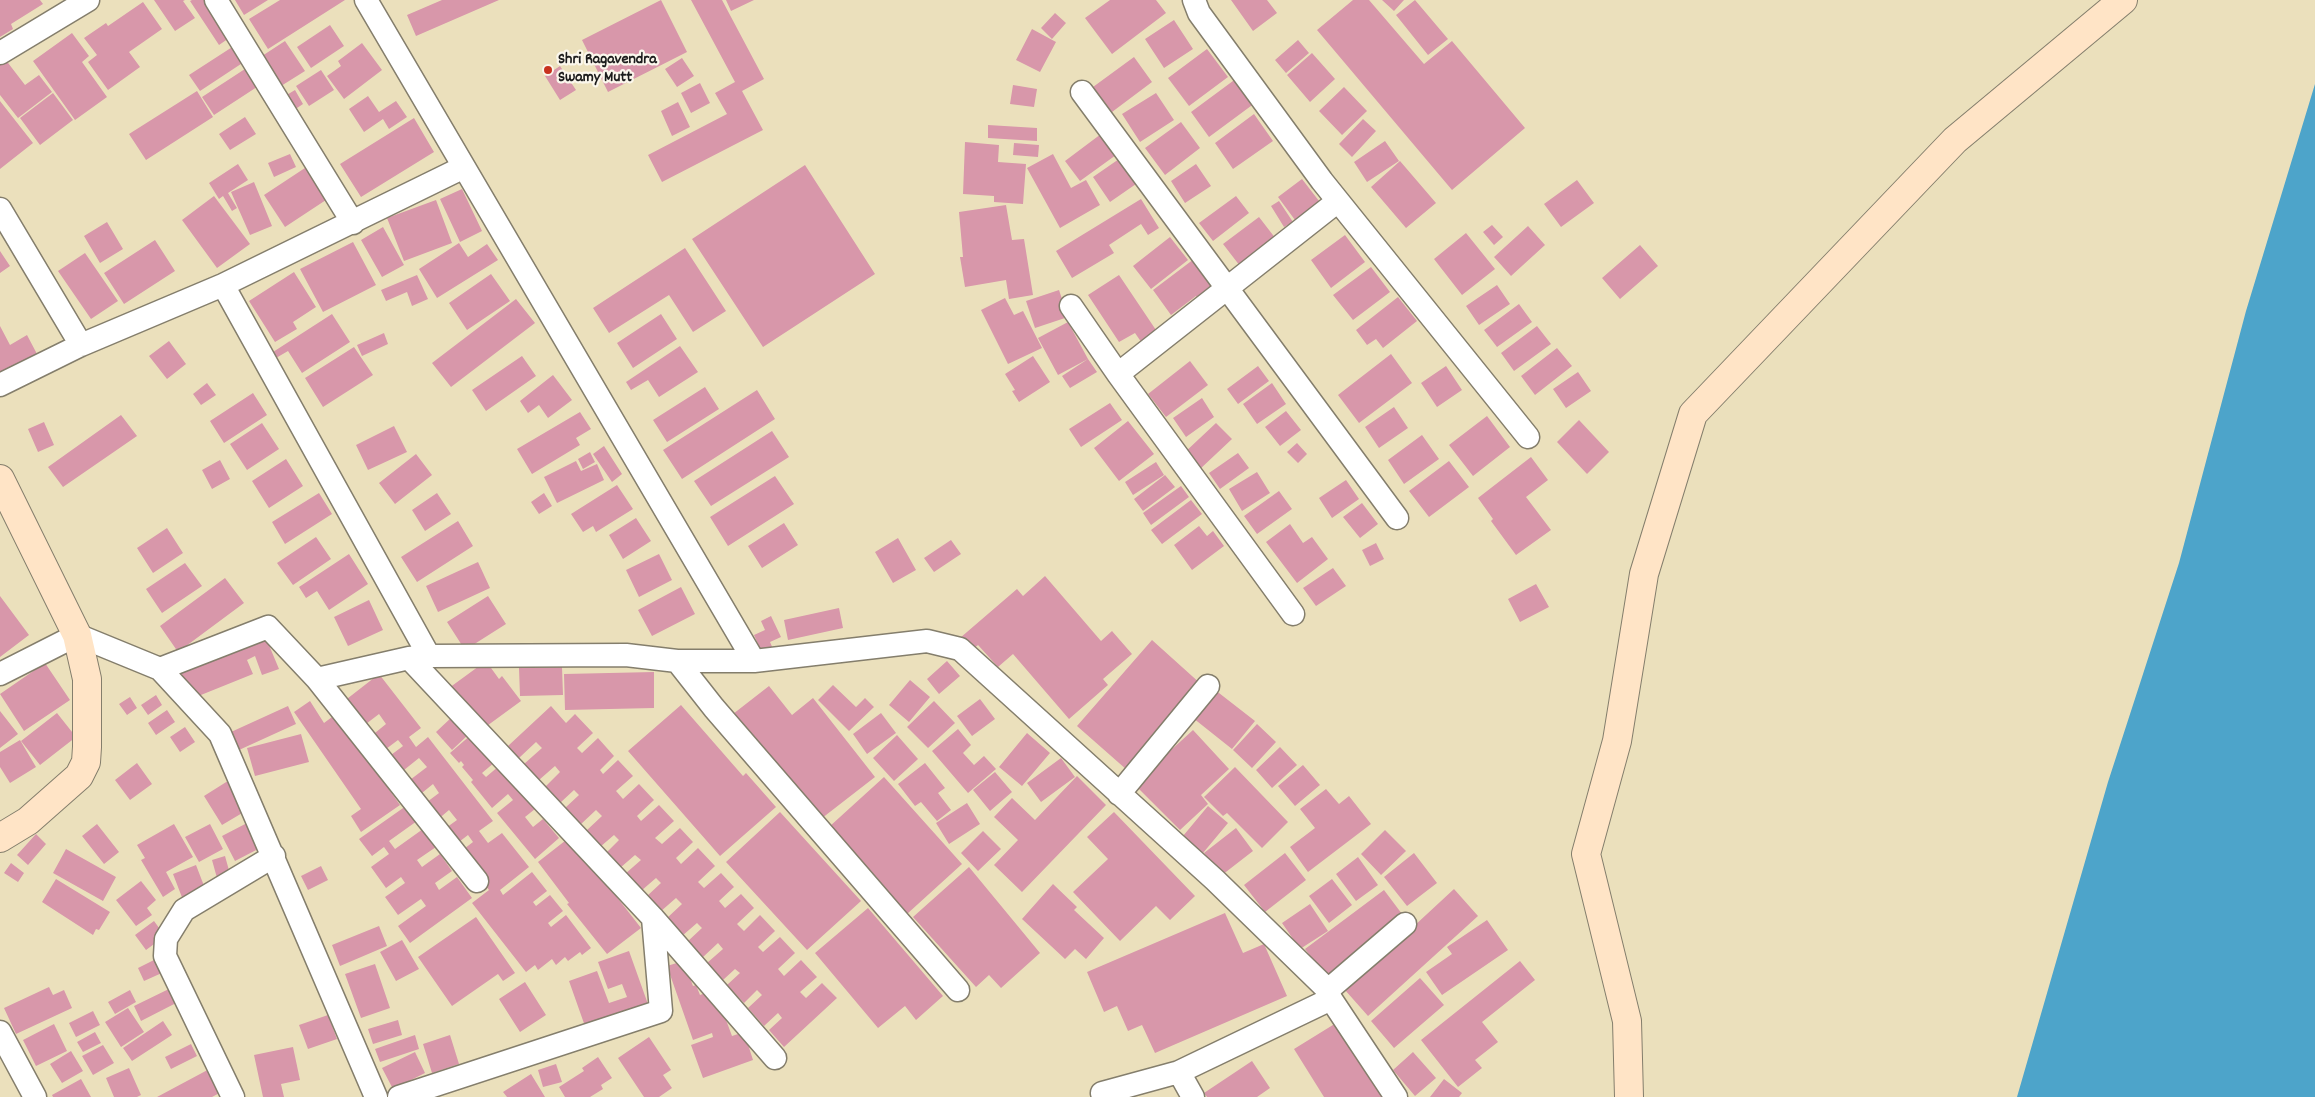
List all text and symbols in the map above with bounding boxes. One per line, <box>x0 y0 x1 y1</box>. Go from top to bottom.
place label: Shri Ragavendra Swamy Mutt <box>558 51 657 89</box>
marker: Shri Ragavendra Swamy Mutt <box>542 64 554 76</box>

